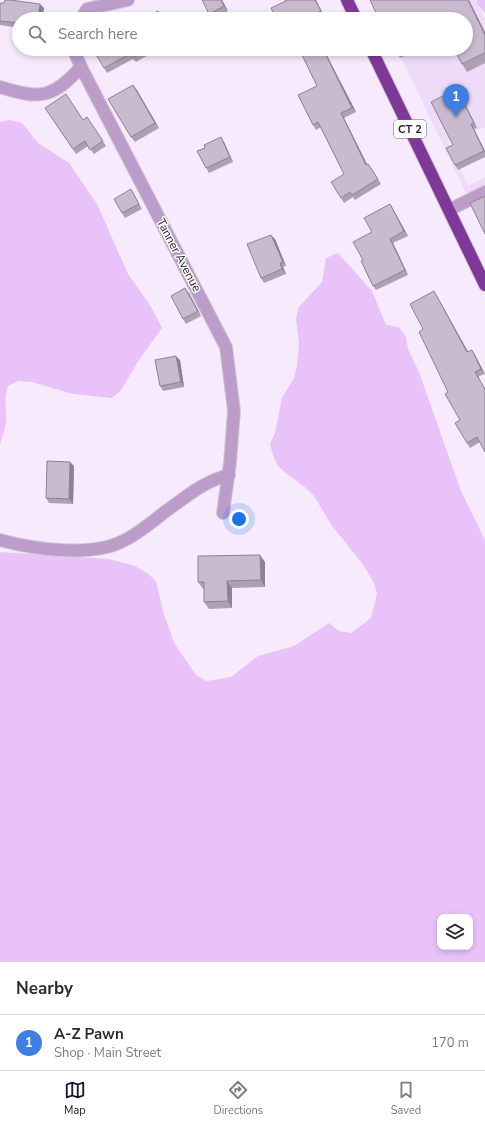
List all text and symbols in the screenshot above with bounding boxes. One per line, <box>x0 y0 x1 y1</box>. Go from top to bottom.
search box <box>12 12 473 56</box>
icon: search <box>26 23 48 45</box>
text: Search here <box>58 24 138 44</box>
pin: 1 <box>443 84 469 117</box>
road number: CT 2 <box>394 120 426 138</box>
street label: Tanner Avenue <box>153 216 205 294</box>
your location <box>229 509 249 529</box>
map controls <box>437 914 473 950</box>
button: layers <box>437 914 473 950</box>
text: Nearby <box>16 977 73 1000</box>
text: A-Z Pawn <box>54 1024 124 1044</box>
text: 1 <box>25 1034 33 1052</box>
text: 170 m <box>431 1034 469 1052</box>
text: Shop · Main Street <box>54 1044 161 1062</box>
tab: Map <box>64 1079 86 1118</box>
tab: Directions <box>214 1079 263 1118</box>
tab: Saved <box>391 1079 421 1118</box>

